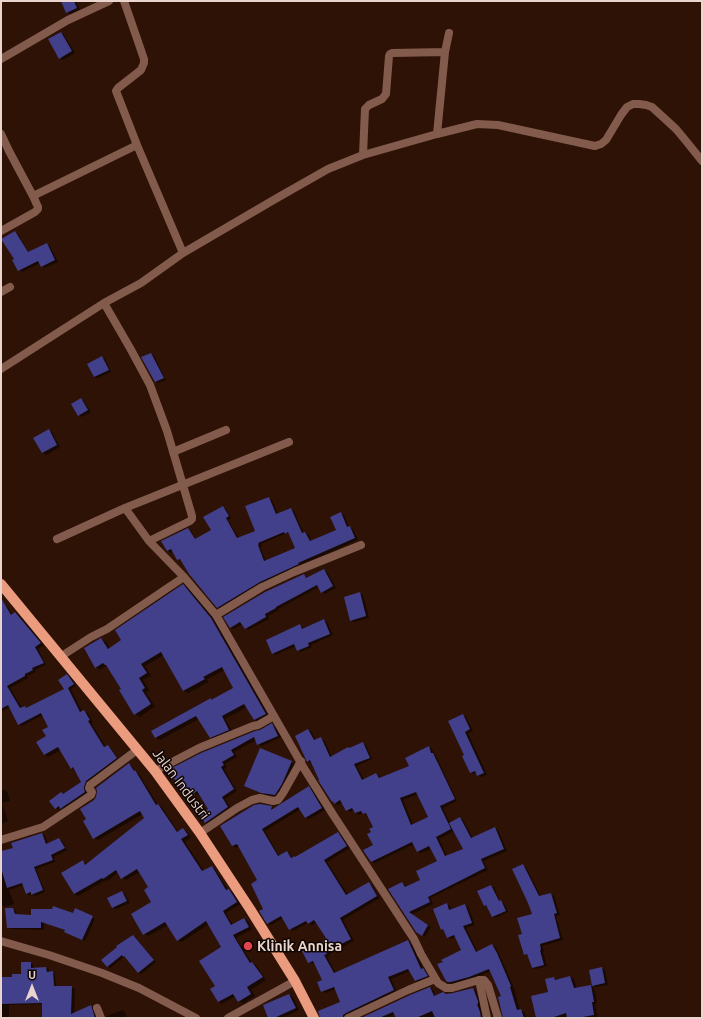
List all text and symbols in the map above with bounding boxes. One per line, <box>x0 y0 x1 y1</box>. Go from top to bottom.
street label: Jalan Industri <box>149 745 213 823</box>
place label: Klinik Annisa <box>257 938 342 954</box>
marker: Klinik Annisa <box>242 940 254 952</box>
north arrow <box>12 967 52 1007</box>
text: U <box>28 969 36 981</box>

